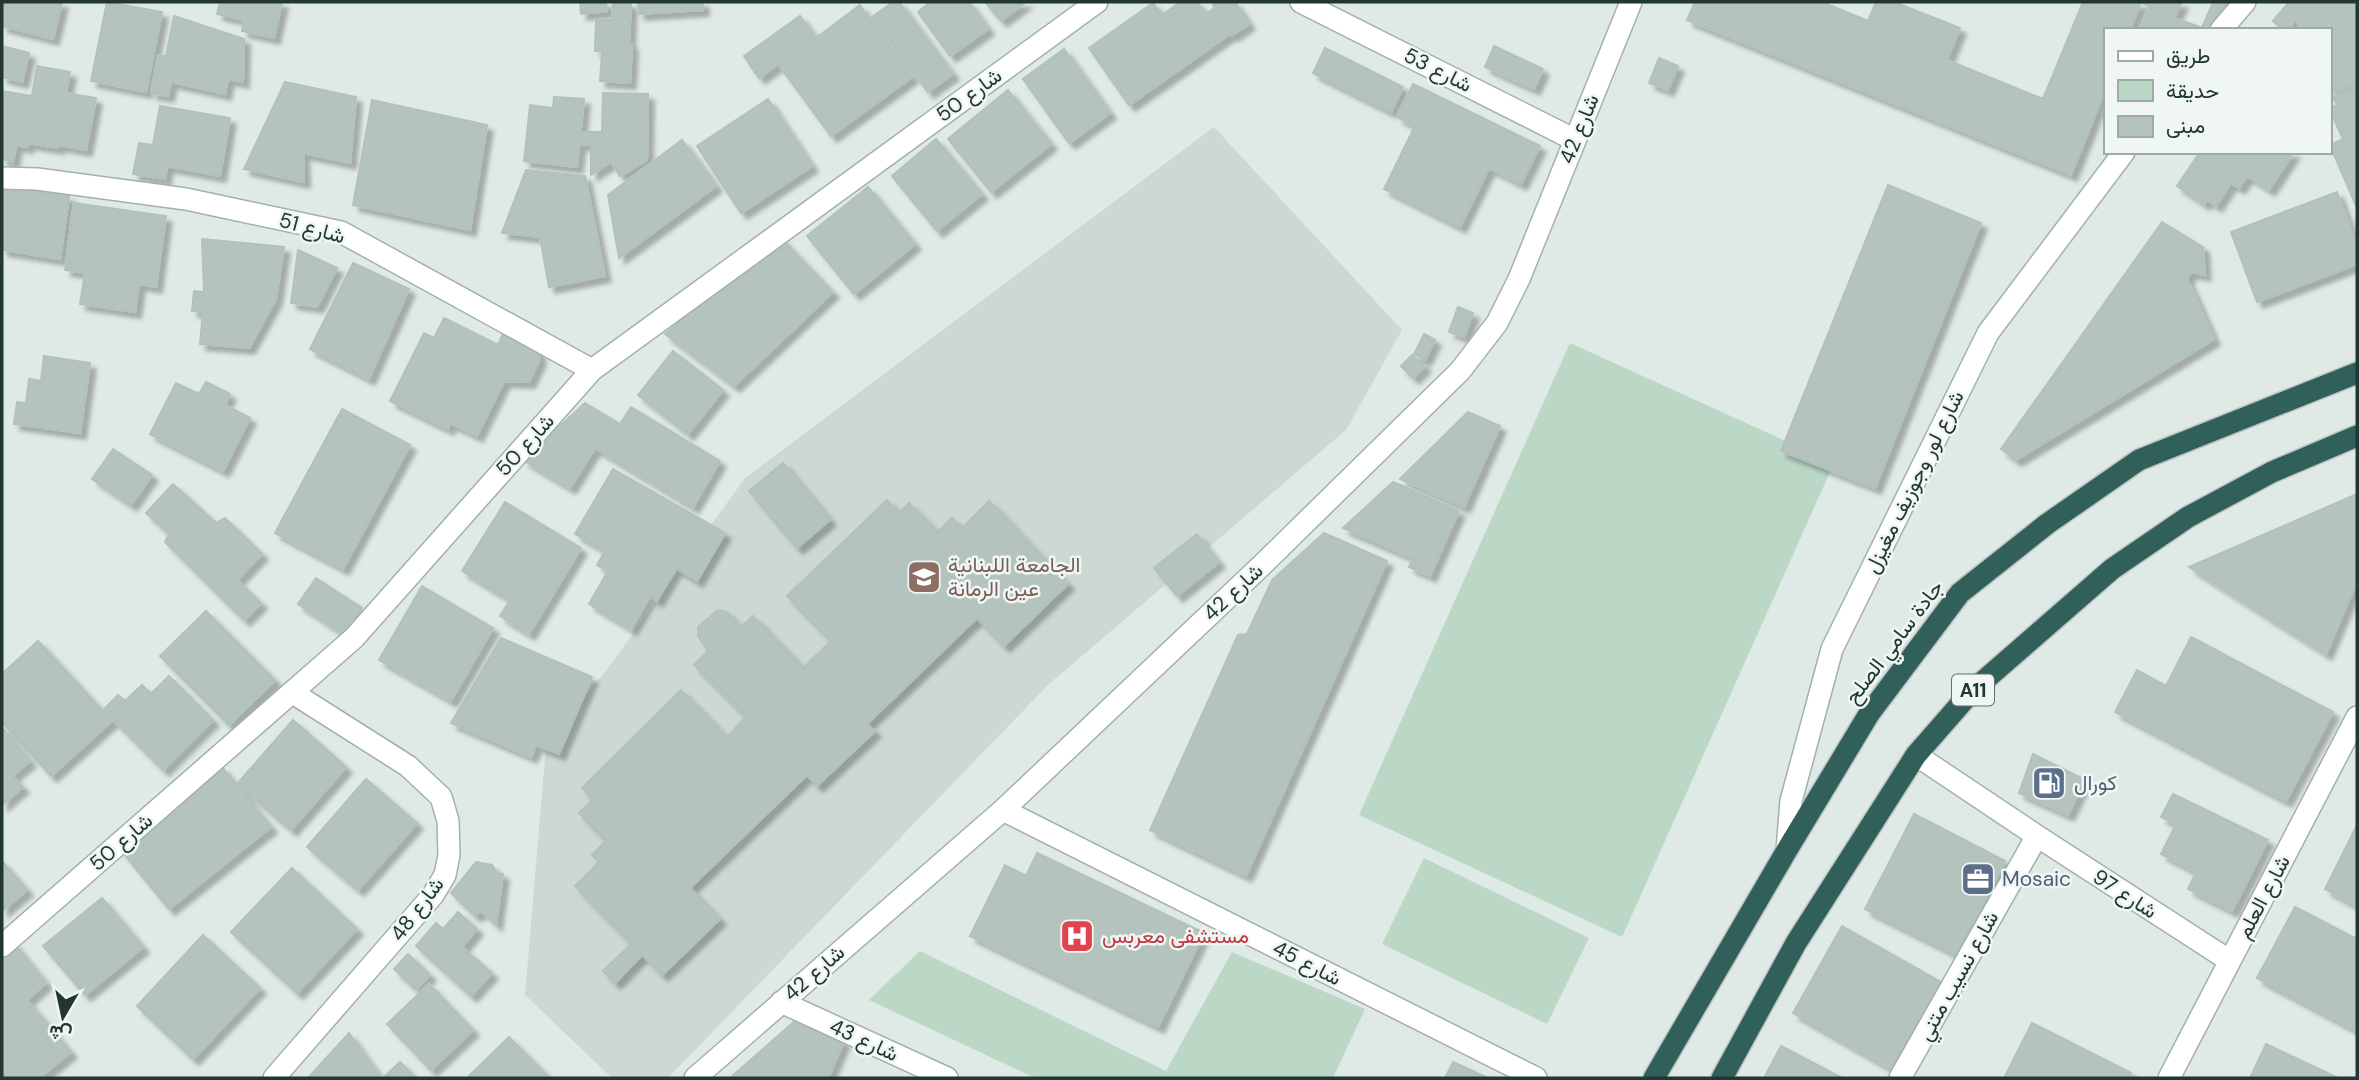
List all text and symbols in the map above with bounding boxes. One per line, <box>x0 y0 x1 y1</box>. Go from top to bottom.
legend <box>2104 28 2331 154</box>
street label: شارع 53 <box>1399 41 1477 99</box>
text: طريق <box>2166 42 2211 70</box>
street label: شارع 50 <box>930 62 1008 128</box>
text: حديقة <box>2166 77 2219 105</box>
street label: شارع 42 <box>1552 90 1606 168</box>
text: مبنى <box>2166 112 2205 140</box>
street label: شارع 51 <box>276 206 348 250</box>
street label: شارع لور وجوزيف مغيزل <box>1858 386 1970 578</box>
street label: شارع 50 <box>489 408 561 482</box>
place label: الجامعة اللبنانية عين الرمانة <box>948 551 1080 603</box>
street label: شارع 42 <box>1197 557 1269 627</box>
school or university icon: الجامعة اللبنانية عين الرمانة <box>905 558 943 596</box>
street label: جادة سامي الصلح <box>1838 574 1952 711</box>
road number: A11 <box>1952 674 1994 706</box>
fuel station icon: كورال <box>2030 764 2068 802</box>
place label: كورال <box>2074 769 2117 797</box>
street label: شارع 50 <box>84 807 158 877</box>
street label: شارع العلم <box>2229 850 2297 944</box>
office icon: Mosaic <box>1959 860 1997 898</box>
street label: شارع 97 <box>2087 863 2163 925</box>
place label: Mosaic <box>2002 865 2071 893</box>
street label: شارع 48 <box>384 871 450 947</box>
street label: شارع نسيب متني <box>1911 906 2008 1047</box>
hospital icon: مستشفى معربس <box>1058 917 1096 955</box>
place label: مستشفى معربس <box>1102 922 1249 950</box>
street label: شارع 45 <box>1268 934 1346 992</box>
street label: شارع 42 <box>777 939 851 1007</box>
north arrow <box>28 982 98 1052</box>
street label: شارع 43 <box>825 1012 903 1068</box>
text: ش <box>47 1019 74 1047</box>

